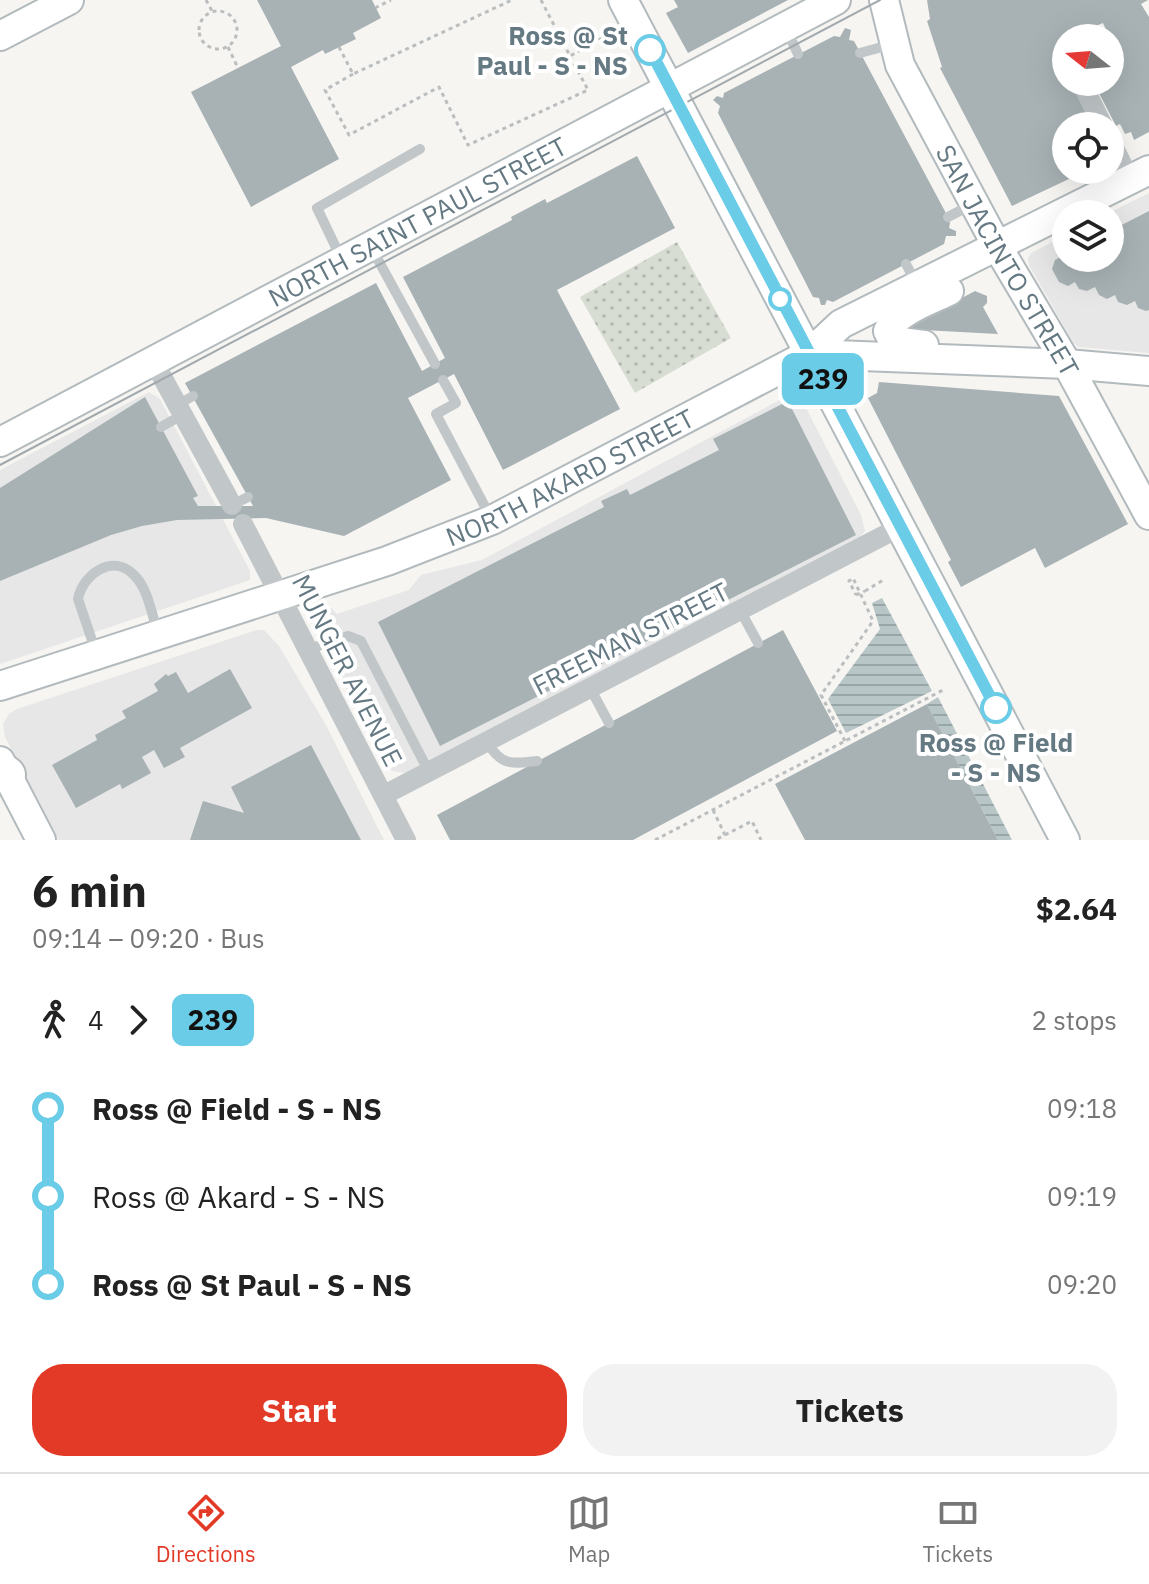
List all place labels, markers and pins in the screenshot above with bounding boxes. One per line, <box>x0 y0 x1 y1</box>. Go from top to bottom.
place label: Ross @ St Paul - S - NS <box>476 18 628 82</box>
marker: Ross @ St Paul - S - NS <box>635 35 665 65</box>
unlabelled marker <box>769 288 791 310</box>
marker: Ross @ Field - S - NS <box>981 693 1011 723</box>
place label: Ross @ Field - S - NS <box>919 725 1073 789</box>

